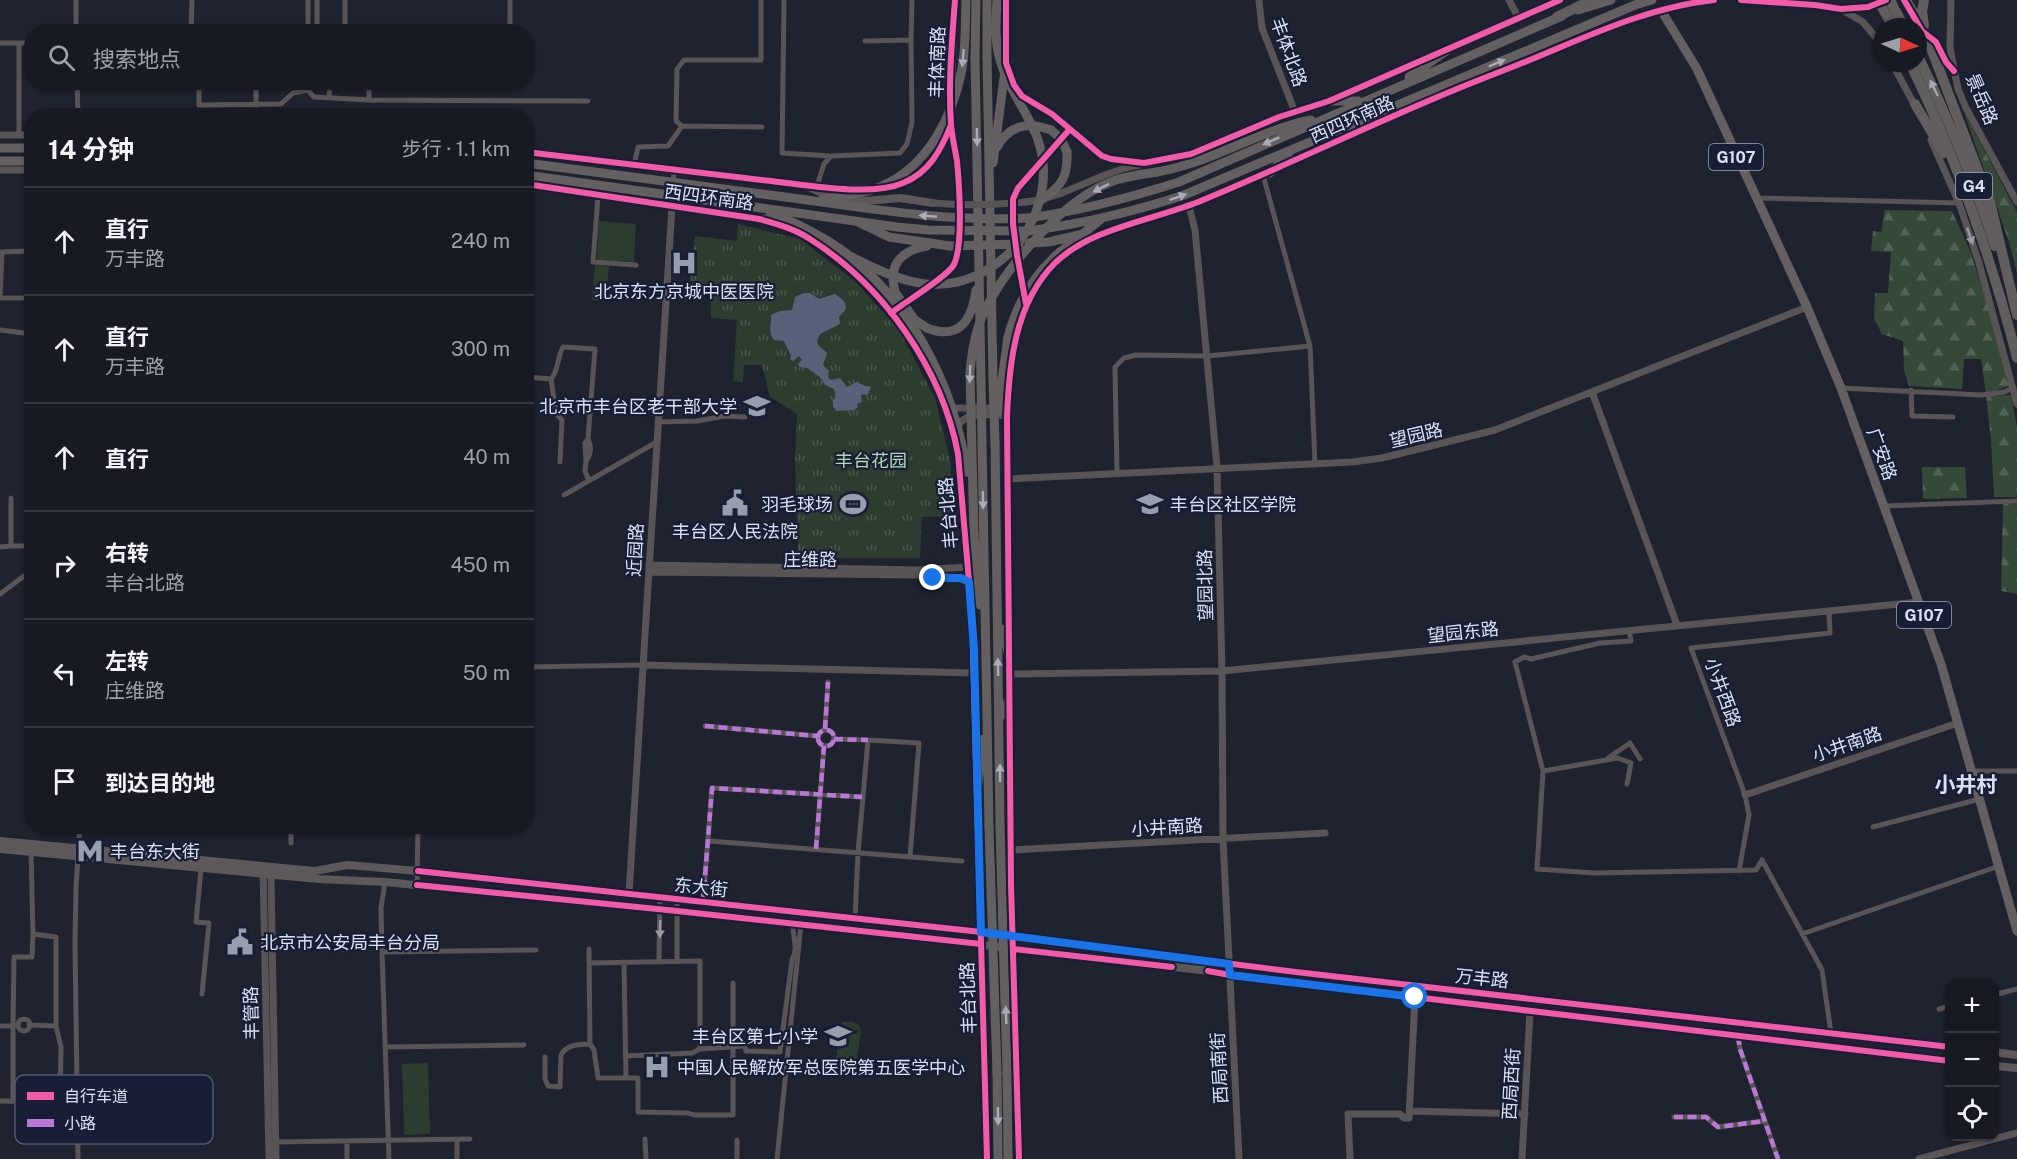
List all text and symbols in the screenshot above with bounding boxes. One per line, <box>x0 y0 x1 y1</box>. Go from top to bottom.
street label: 丰体北路 <box>1267 15 1311 89</box>
north arrow <box>1873 18 1927 72</box>
search box <box>24 24 534 90</box>
street label: 丰体南路 <box>925 26 949 98</box>
icon: search <box>45 41 78 74</box>
text: 搜索地点 <box>93 46 181 72</box>
one-way arrow <box>958 49 968 68</box>
one-way arrow <box>1488 58 1506 67</box>
street label: 景岳路 <box>1962 70 2002 128</box>
one-way arrow <box>1929 80 1938 97</box>
street label: 西四环南路 <box>1307 91 1397 147</box>
one-way arrow <box>972 128 982 147</box>
text: 14 分钟 <box>48 134 134 165</box>
text: 步行 · 1.1 km <box>402 137 510 161</box>
one-way arrow <box>1263 137 1280 146</box>
road number: G107 <box>1709 144 1763 170</box>
road number: G4 <box>1956 173 1992 199</box>
street label: 西四环南路 <box>663 180 755 214</box>
one-way arrow <box>1092 183 1109 192</box>
one-way arrow <box>1169 192 1187 201</box>
one-way arrow <box>918 211 937 221</box>
text: 直行 <box>105 216 149 242</box>
icon: ahead <box>48 225 81 258</box>
one-way arrow <box>1965 227 1975 245</box>
text: 240 m <box>451 229 510 253</box>
text: 万丰路 <box>105 247 165 271</box>
hospital icon: 北京东方京城中医医院 <box>669 248 699 278</box>
place label: 北京东方京城中医医院 <box>594 281 774 302</box>
text: 直行 <box>105 324 149 350</box>
icon: ahead <box>48 333 81 366</box>
text: 300 m <box>451 337 510 361</box>
text: 万丰路 <box>105 355 165 379</box>
one-way arrow <box>965 364 975 383</box>
school or university icon: 北京市丰台区老干部大学 <box>742 391 772 421</box>
place label: 北京市丰台区老干部大学 <box>539 396 737 417</box>
street label: 望园路 <box>1387 419 1445 451</box>
street label: 广安路 <box>1863 425 1901 483</box>
icon: ahead <box>48 441 81 474</box>
text: 40 m <box>463 445 510 469</box>
text: 直行 <box>105 446 149 472</box>
park label: 丰台花园 <box>835 450 907 471</box>
street label: 丰台北路 <box>934 476 962 550</box>
public building icon: 丰台区人民法院 <box>720 488 750 518</box>
sports icon: 羽毛球场 <box>838 489 868 519</box>
school or university icon: 丰台区社区学院 <box>1135 489 1165 519</box>
one-way arrow <box>978 491 988 510</box>
place label: 羽毛球场 <box>761 494 833 515</box>
place label: 丰台区社区学院 <box>1170 494 1296 515</box>
place label: 丰台区人民法院 <box>672 521 798 542</box>
street label: 近园路 <box>623 522 647 578</box>
text: 右转 <box>105 540 149 566</box>
icon: right <box>48 549 81 582</box>
street label: 庄维路 <box>783 549 837 570</box>
street label: 望园北路 <box>1194 549 1216 621</box>
text: 450 m <box>450 553 510 577</box>
route end <box>919 564 945 590</box>
text: 丰台北路 <box>105 571 185 595</box>
road number: G107 <box>1897 602 1951 628</box>
street label: 望园东路 <box>1426 618 1500 646</box>
text: 左转 <box>105 648 149 674</box>
street label: 小井西路 <box>1701 655 1745 729</box>
icon: left <box>48 657 81 690</box>
one-way arrow <box>994 657 1003 676</box>
text: 50 m <box>463 661 510 685</box>
text: 庄维路 <box>105 679 165 703</box>
street label: 小井南路 <box>1810 722 1884 766</box>
one-way arrow <box>995 764 1005 783</box>
icon: arrive <box>48 765 81 798</box>
text: 到达目的地 <box>105 770 215 796</box>
district label: 小井村 <box>1935 772 1998 797</box>
street label: 小井南路 <box>1130 815 1204 839</box>
metro station icon: 丰台东大街 <box>75 836 105 866</box>
place label: 丰台东大街 <box>110 841 200 862</box>
street label: 东大街 <box>673 874 729 900</box>
one-way arrow <box>655 920 665 939</box>
public building icon: 北京市公安局丰台分局 <box>225 927 255 957</box>
place label: 北京市公安局丰台分局 <box>260 932 440 953</box>
street label: 丰台北路 <box>956 962 980 1034</box>
street label: 万丰路 <box>1454 965 1510 991</box>
map controls <box>1945 979 1999 1141</box>
button: + <box>1945 979 1999 1033</box>
route start <box>1401 983 1427 1009</box>
street label: 丰管路 <box>240 986 262 1040</box>
one-way arrow <box>1001 1005 1010 1024</box>
school or university icon: 丰台区第七小学 <box>823 1021 853 1051</box>
place label: 丰台区第七小学 <box>692 1026 818 1047</box>
street label: 西局南街 <box>1207 1031 1231 1105</box>
button: − <box>1945 1033 1999 1087</box>
street label: 西局西街 <box>1499 1047 1523 1121</box>
hospital icon: 中国人民解放军总医院第五医学中心 <box>642 1052 672 1082</box>
place label: 中国人民解放军总医院第五医学中心 <box>677 1057 965 1078</box>
legend <box>15 1075 213 1144</box>
text: 自行车道 <box>64 1087 128 1106</box>
button: locate <box>1945 1087 1999 1141</box>
one-way arrow <box>993 1106 1003 1125</box>
text: 小路 <box>64 1114 96 1133</box>

